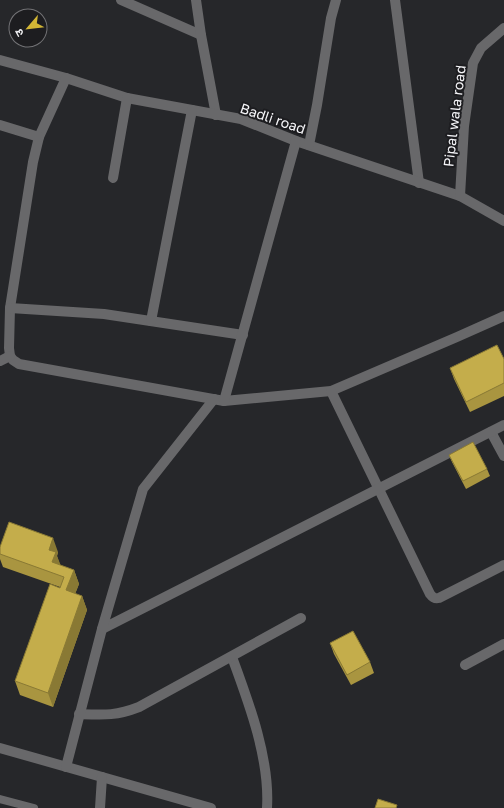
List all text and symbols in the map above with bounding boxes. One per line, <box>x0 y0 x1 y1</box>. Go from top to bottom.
north arrow <box>8 8 48 48</box>
text: उ <box>11 27 26 39</box>
street label: Pipal wala road <box>439 64 469 168</box>
street label: Badli road <box>238 99 308 137</box>

